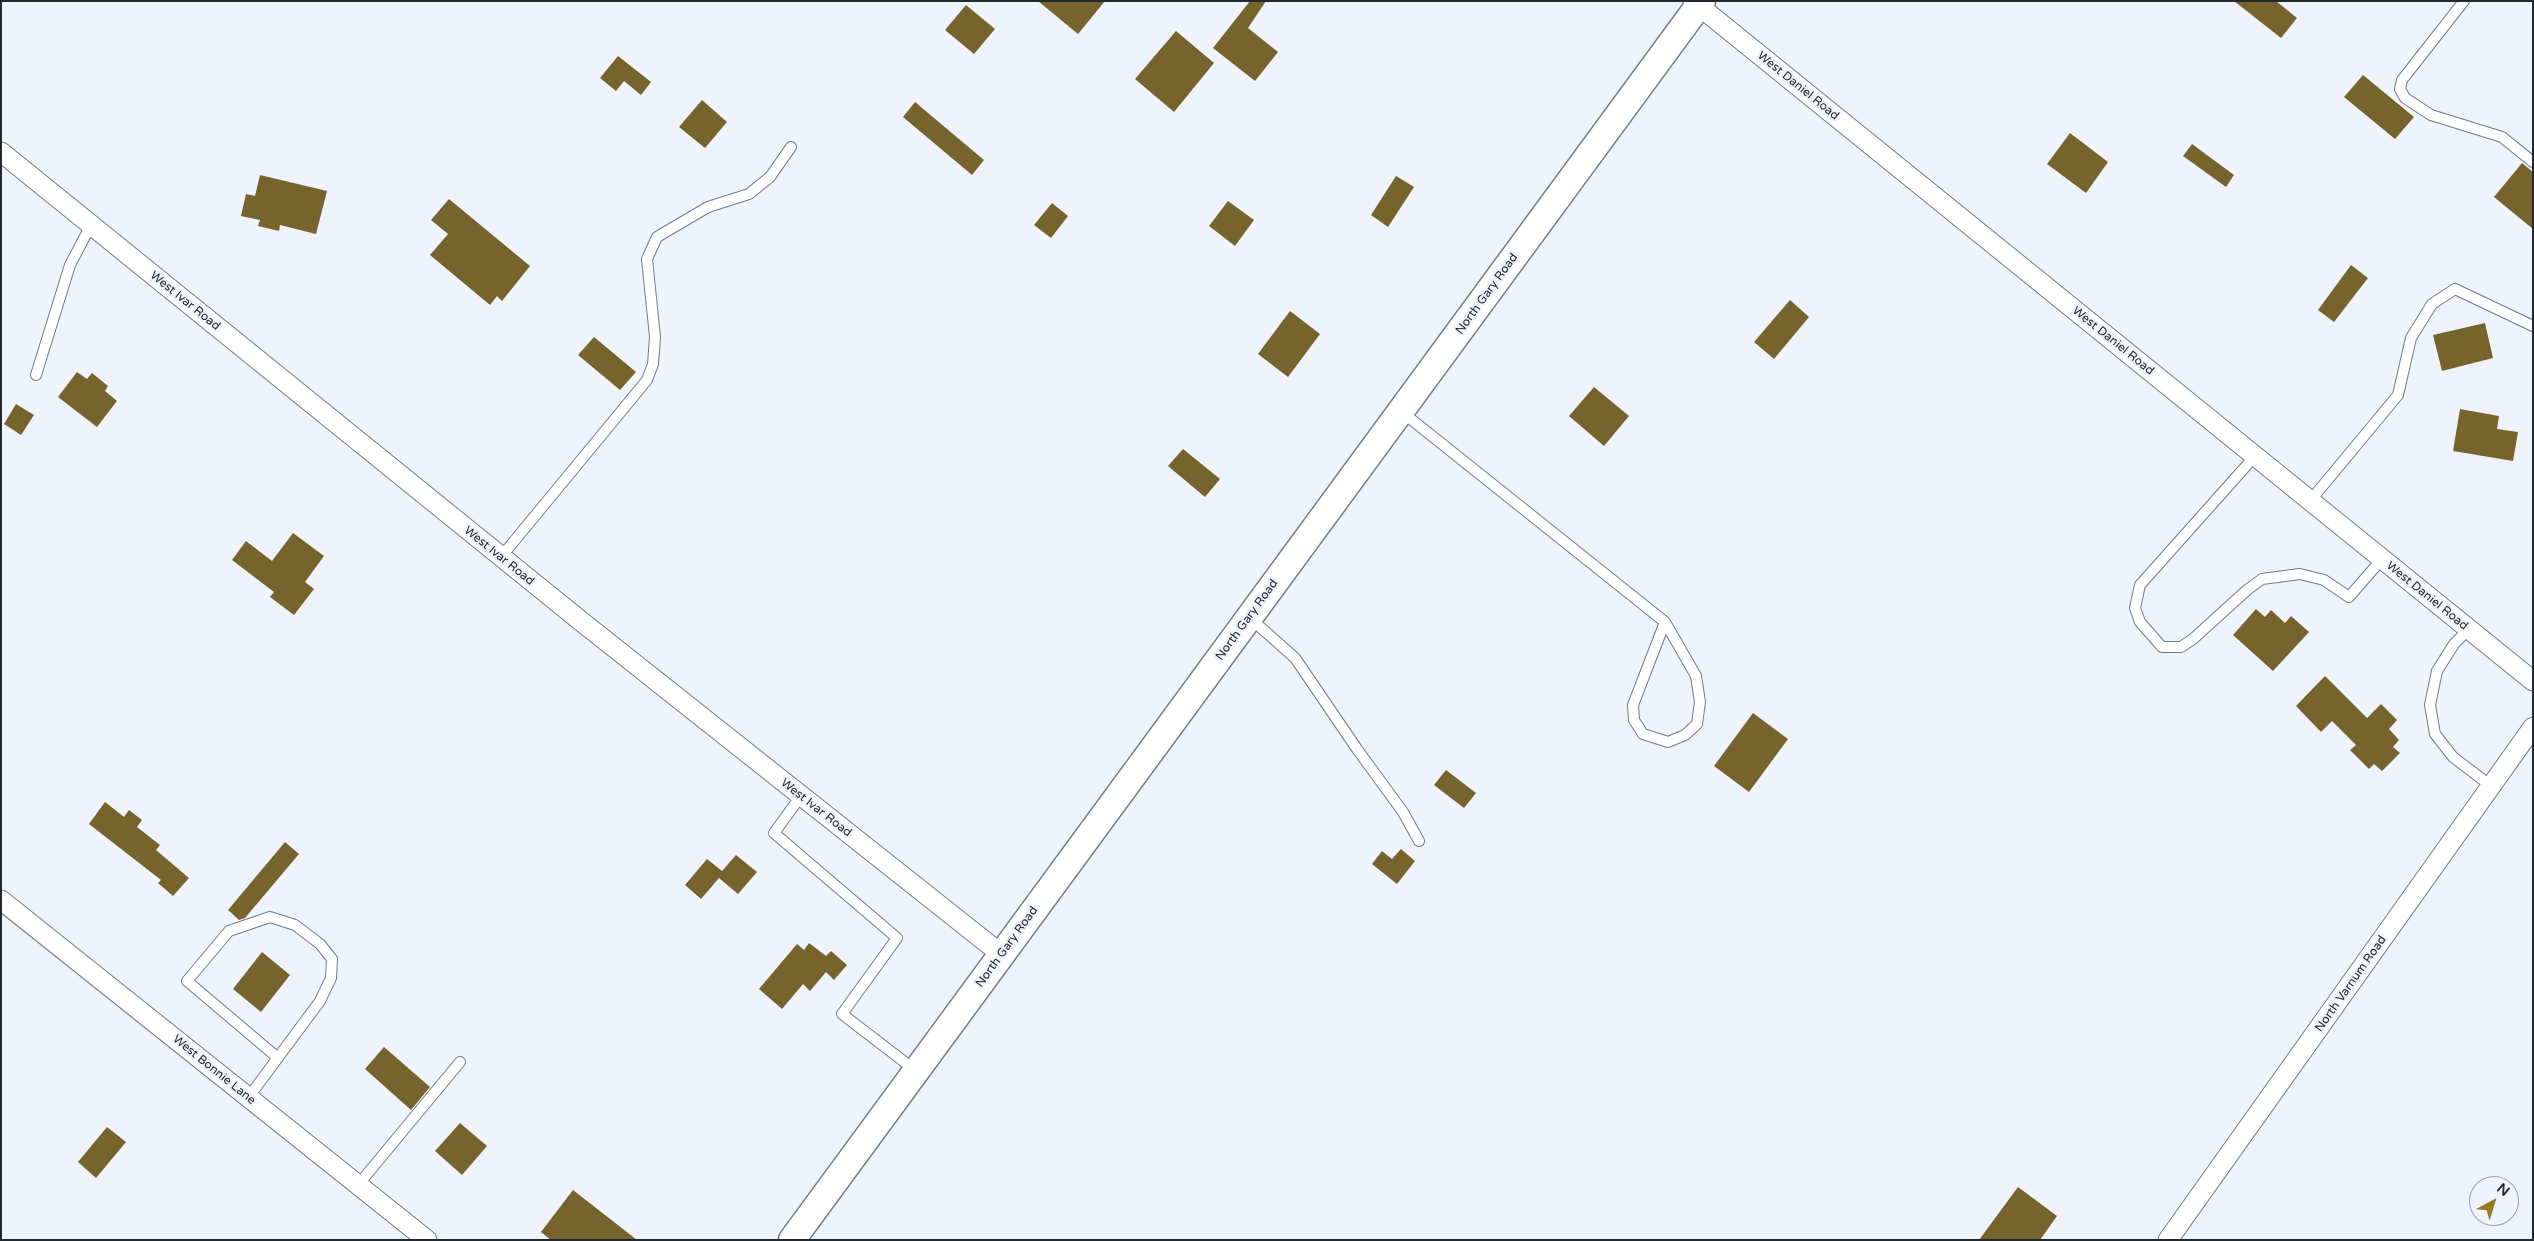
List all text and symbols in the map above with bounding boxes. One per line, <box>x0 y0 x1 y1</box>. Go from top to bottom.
street label: West Daniel Road <box>1754 49 1842 123</box>
street label: North Gary Road <box>1453 251 1521 337</box>
street label: West Ivar Road <box>147 268 223 334</box>
street label: West Daniel Road <box>2069 304 2157 378</box>
street label: West Ivar Road <box>461 523 537 589</box>
street label: West Daniel Road <box>2383 559 2471 633</box>
street label: North Gary Road <box>1213 577 1281 663</box>
street label: West Ivar Road <box>778 776 854 840</box>
street label: North Gary Road <box>973 904 1041 990</box>
street label: North Varnum Road <box>2312 933 2390 1035</box>
street label: West Bonnie Lane <box>170 1032 258 1108</box>
north arrow <box>2469 1176 2519 1226</box>
text: N <box>2493 1180 2513 1200</box>

